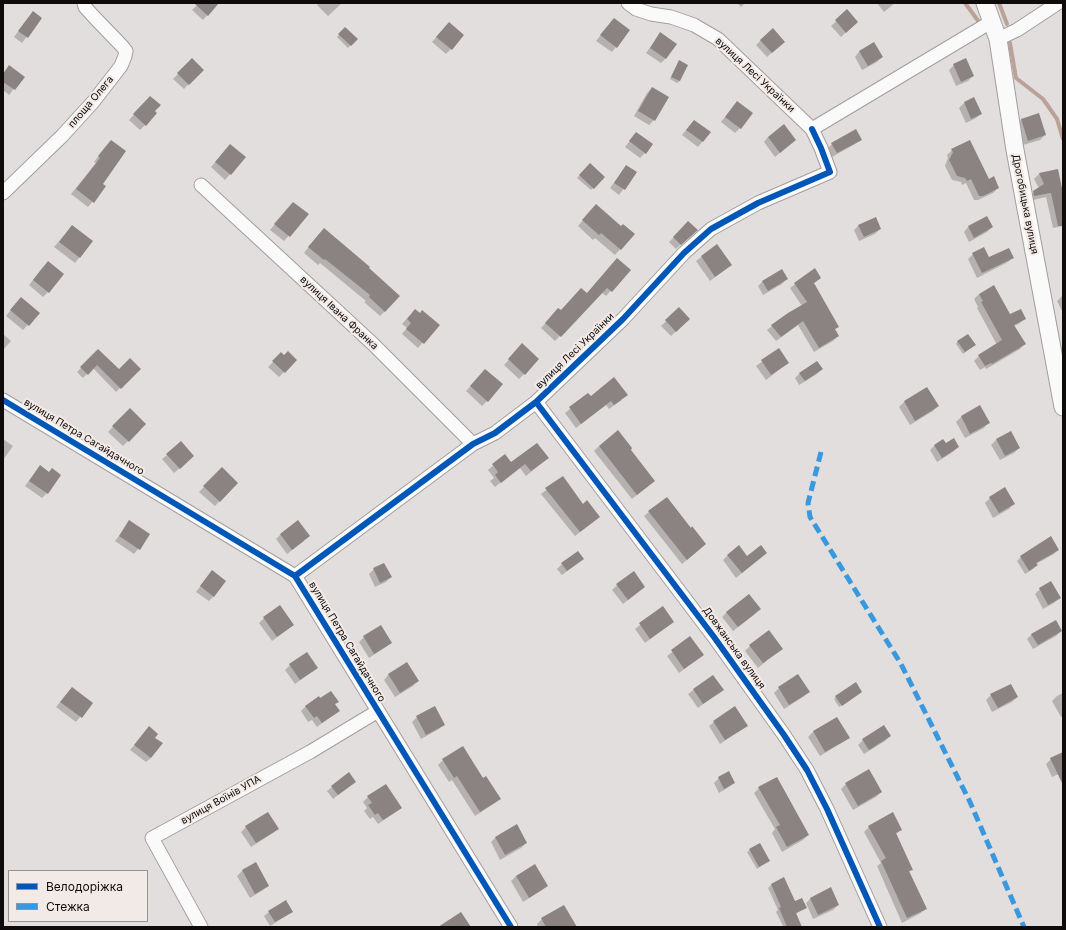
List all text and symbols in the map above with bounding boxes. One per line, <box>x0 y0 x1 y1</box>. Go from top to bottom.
street label: вулиця Лесі Українки <box>713 35 797 115</box>
street label: площа Олега <box>66 74 116 130</box>
street label: Дрогобицька вулиця <box>1009 153 1041 255</box>
street label: вулиця Івана Франка <box>298 274 380 352</box>
street label: вулиця Лесі Українки <box>533 310 617 392</box>
street label: вулиця Петра Сагайдачного <box>22 396 146 478</box>
street label: вулиця Петра Сагайдачного <box>306 580 388 704</box>
street label: Довжанська вулиця <box>700 605 768 691</box>
street label: вулиця Воїнів УПА <box>179 773 263 827</box>
legend <box>8 870 148 922</box>
text: Велодоріжка <box>46 879 123 894</box>
text: Стежка <box>46 899 90 914</box>

